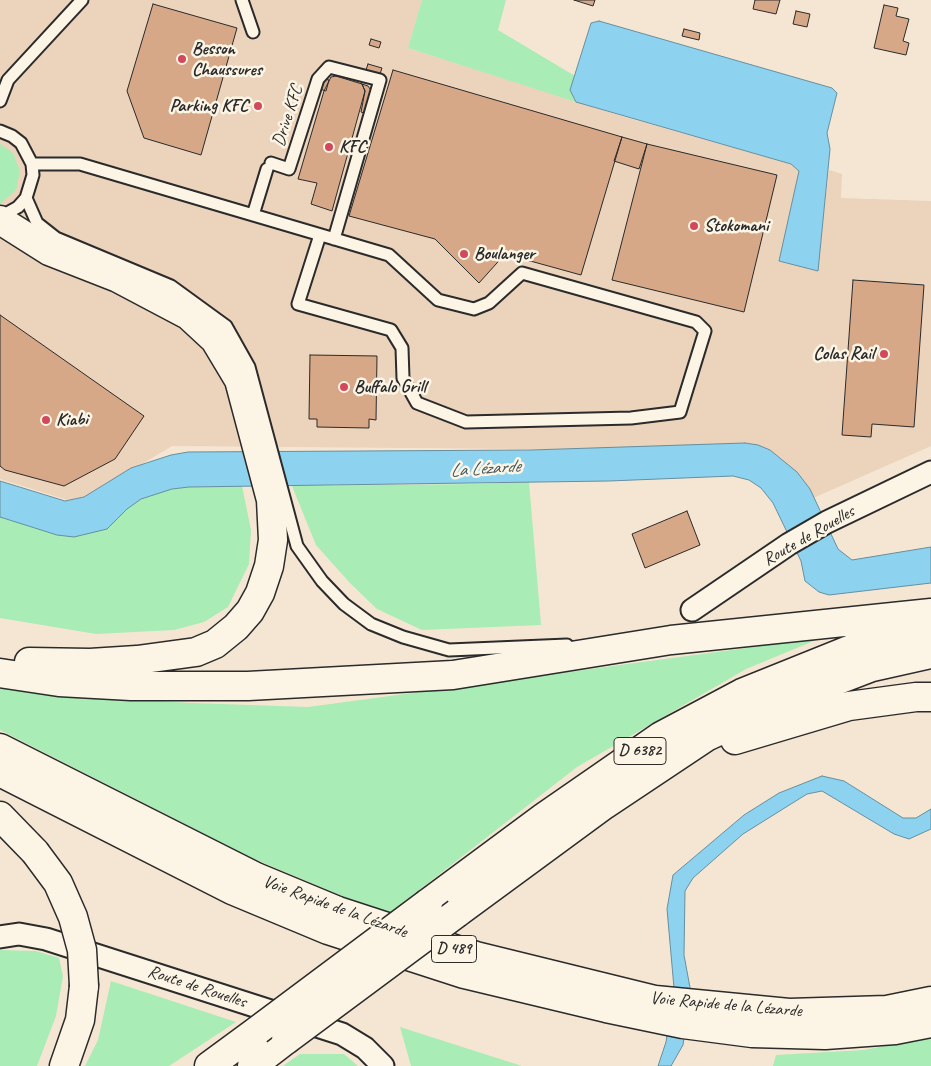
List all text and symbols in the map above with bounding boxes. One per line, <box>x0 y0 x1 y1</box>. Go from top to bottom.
place label: Besson Chaussures <box>192 38 262 80</box>
marker: Besson Chaussures <box>176 53 188 65</box>
street label: Drive KFC <box>268 83 308 149</box>
place label: Parking KFC <box>170 95 248 117</box>
marker: Parking KFC <box>252 100 264 112</box>
place label: KFC <box>339 136 366 158</box>
marker: KFC <box>323 141 335 153</box>
place label: Stokomani <box>704 215 769 237</box>
marker: Stokomani <box>688 220 700 232</box>
place label: Boulanger <box>474 243 535 265</box>
marker: Boulanger <box>458 248 470 260</box>
place label: Colas Rail <box>813 343 874 365</box>
marker: Colas Rail <box>878 348 890 360</box>
place label: Buffalo Grill <box>354 376 426 398</box>
marker: Buffalo Grill <box>338 381 350 393</box>
place label: Kiabi <box>56 409 88 431</box>
marker: Kiabi <box>40 414 52 426</box>
water label: La Lézarde <box>449 455 521 483</box>
street label: Route de Rouelles <box>759 501 859 571</box>
road number: D 6382 <box>614 738 666 764</box>
street label: Voie Rapide de la Lézarde <box>260 871 410 943</box>
road number: D 489 <box>432 936 476 962</box>
street label: Route de Rouelles <box>145 961 249 1013</box>
street label: Voie Rapide de la Lézarde <box>649 988 803 1022</box>

